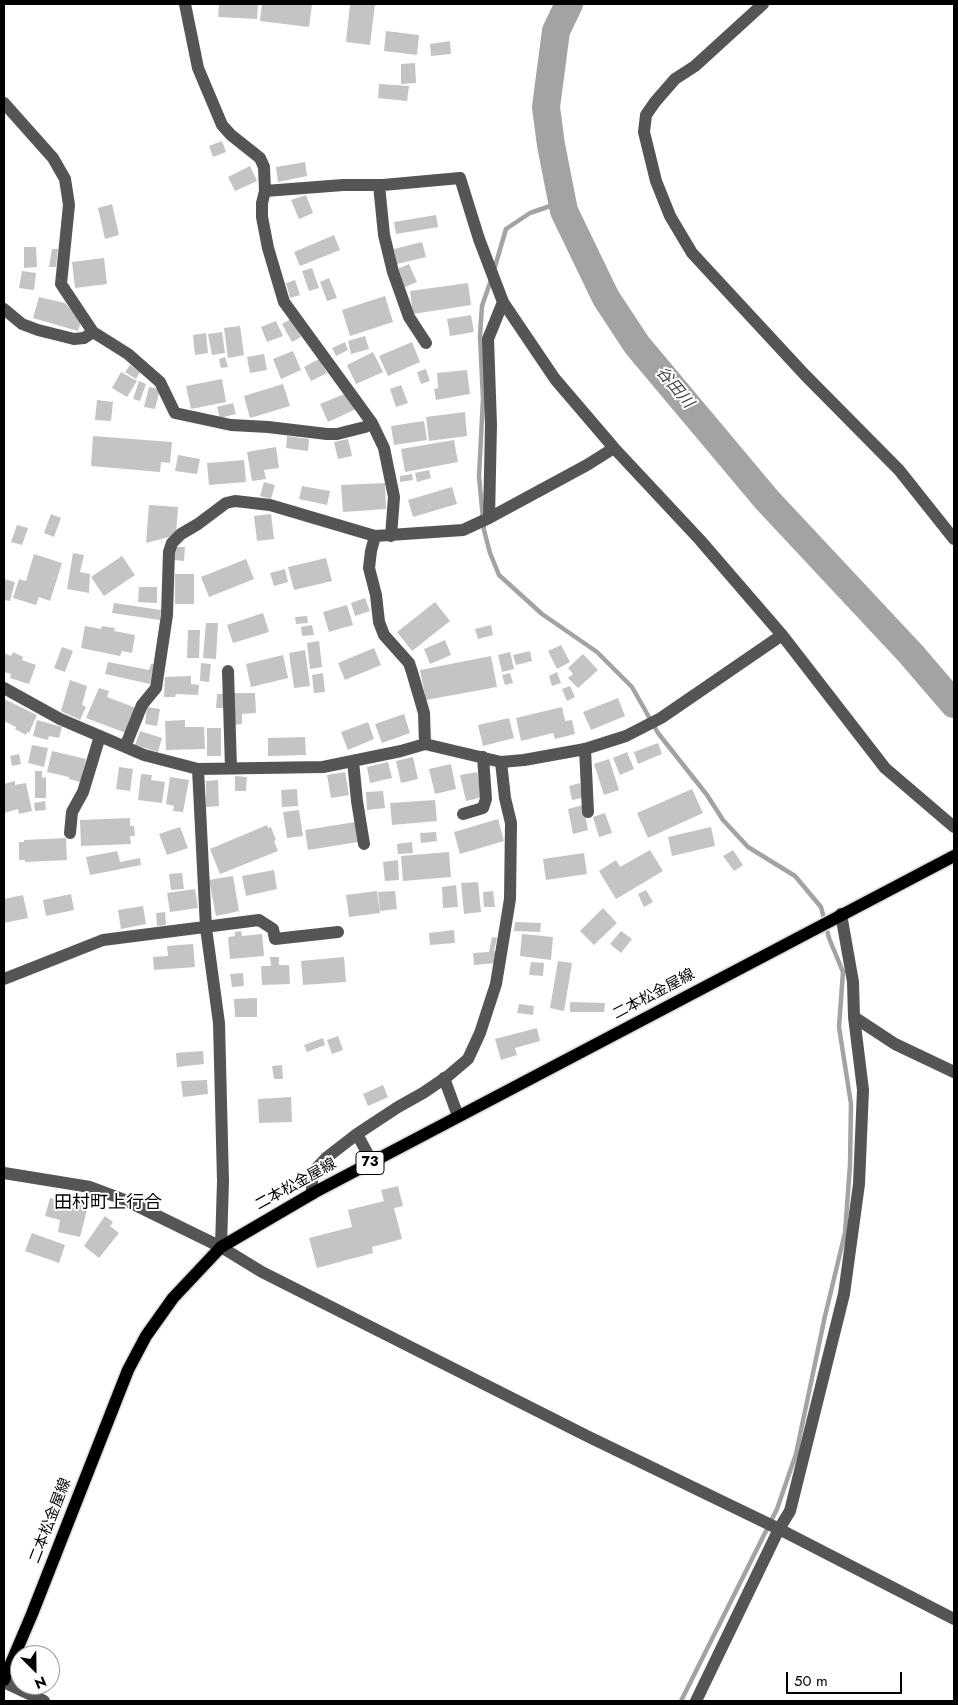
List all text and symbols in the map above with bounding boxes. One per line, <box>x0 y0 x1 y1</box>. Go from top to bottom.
water label: 谷田川 <box>651 363 697 413</box>
street label: 二本松金屋線 <box>610 966 698 1024</box>
road number: 73 <box>356 1152 384 1174</box>
street label: 二本松金屋線 <box>252 1155 340 1215</box>
district label: 田村町上行合 <box>54 1193 162 1215</box>
street label: 二本松金屋線 <box>26 1476 76 1566</box>
north arrow <box>10 1645 60 1695</box>
scale bar <box>788 1662 904 1694</box>
text: 50 m <box>794 1670 828 1692</box>
text: N <box>31 1672 49 1694</box>

